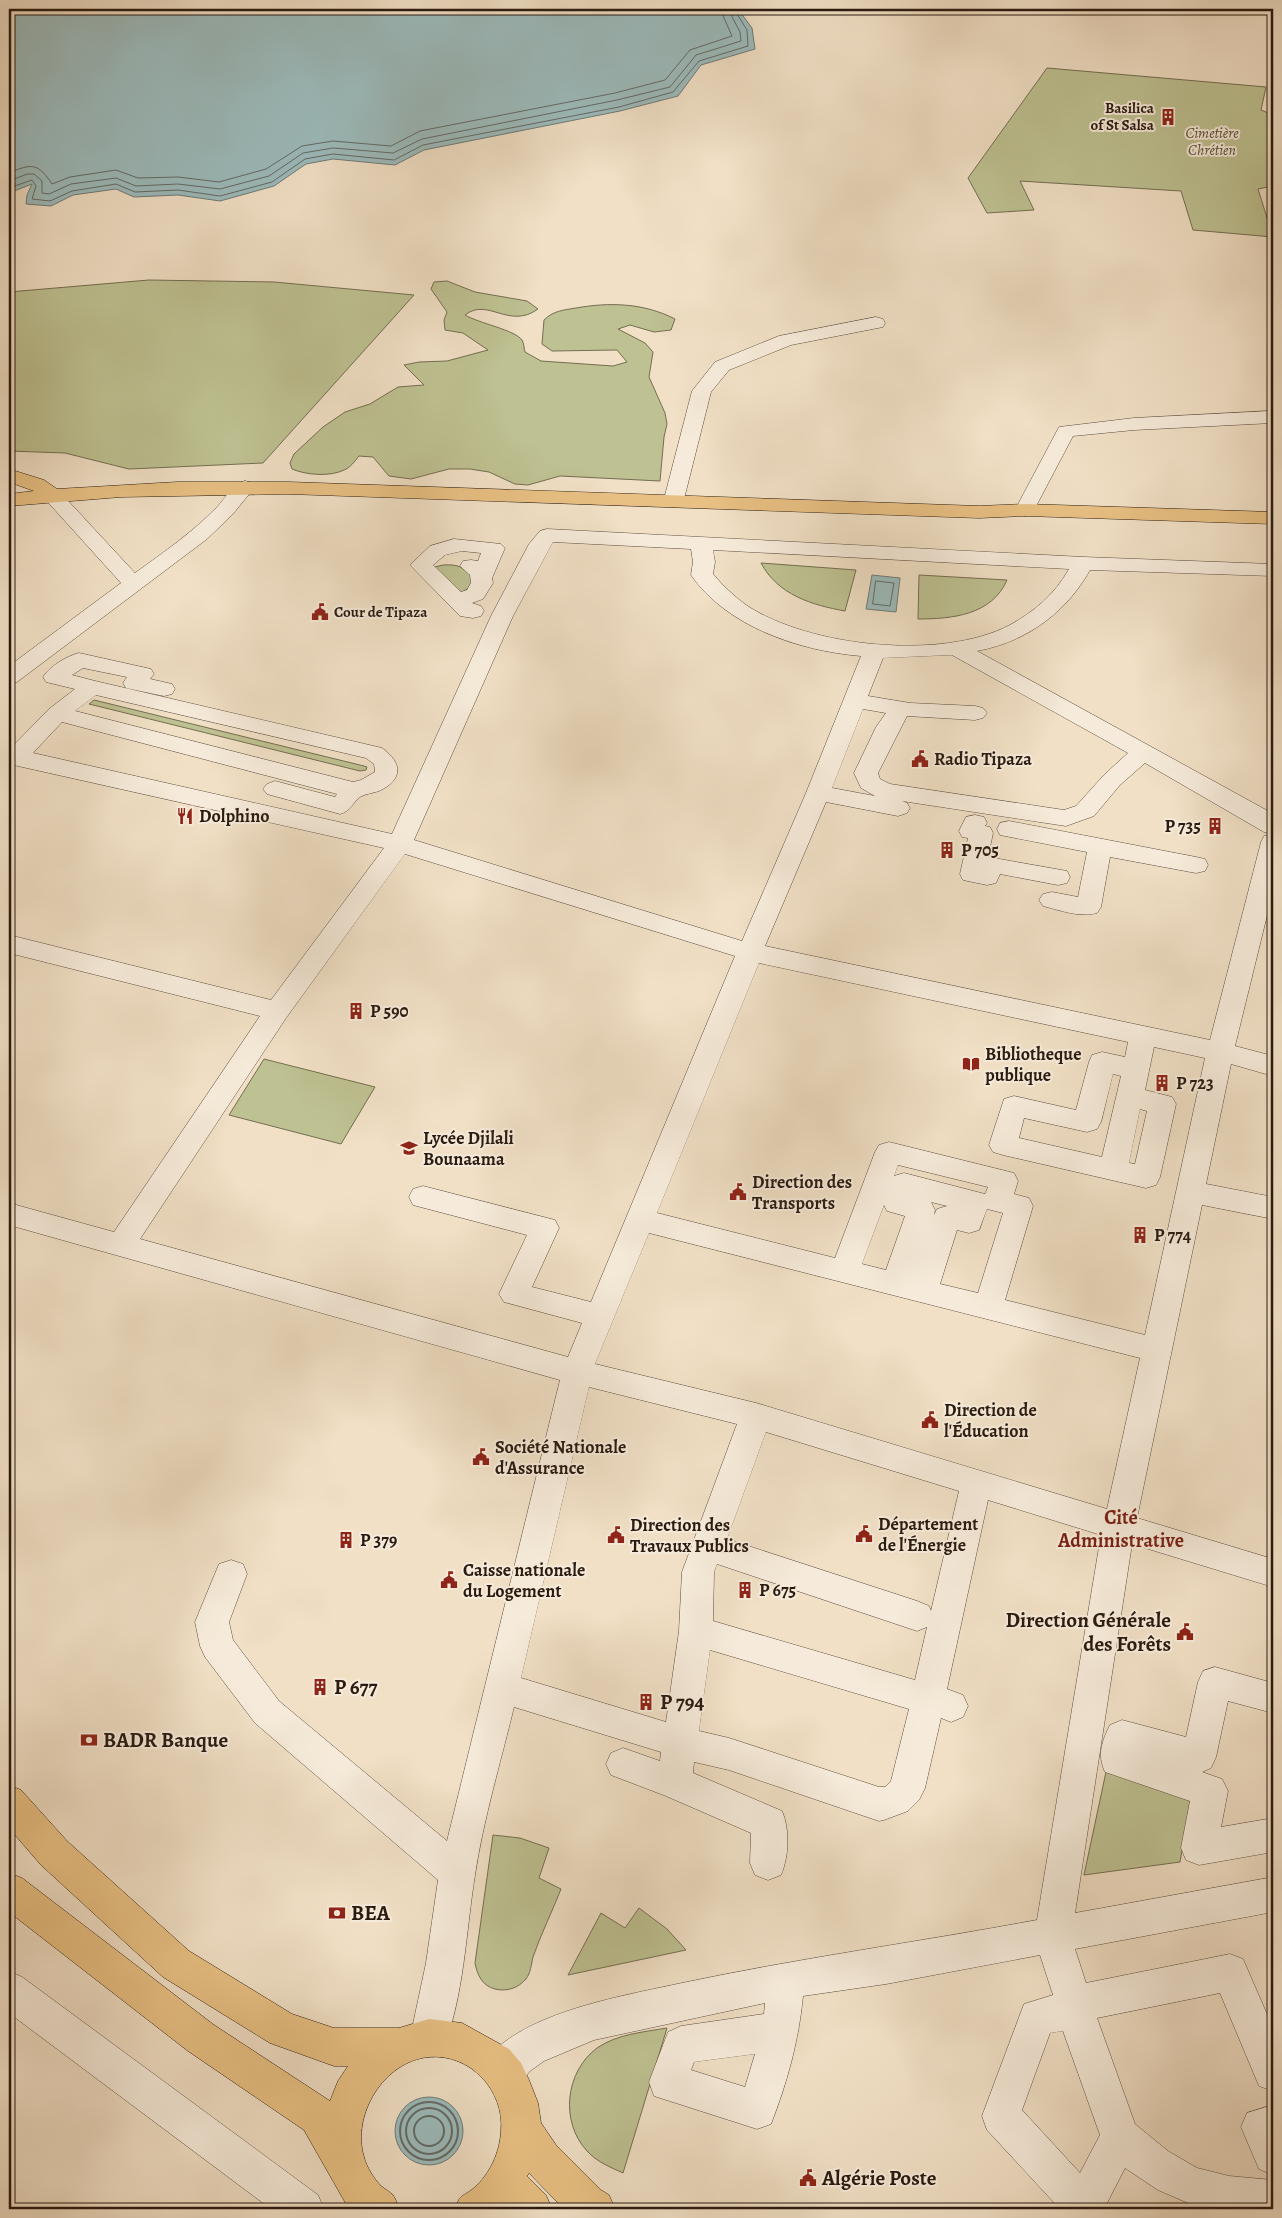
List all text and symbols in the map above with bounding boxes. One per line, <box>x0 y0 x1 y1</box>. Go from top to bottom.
place label: Basilica of St Salsa <box>1090 98 1155 135</box>
building icon: Basilica of St Salsa <box>1158 107 1178 127</box>
park label: Cimetière Chrétien <box>1185 123 1239 160</box>
public building icon: Cour de Tipaza <box>310 602 330 622</box>
place label: Cour de Tipaza <box>334 602 428 622</box>
place label: Radio Tipaza <box>934 747 1032 771</box>
public building icon: Radio Tipaza <box>910 749 930 769</box>
place label: Dolphino <box>199 804 270 828</box>
restaurant icon: Dolphino <box>175 806 195 826</box>
place label: P 735 <box>1164 814 1201 838</box>
building icon: P 735 <box>1205 816 1225 836</box>
place label: P 705 <box>961 838 999 862</box>
building icon: P 705 <box>937 840 957 860</box>
place label: P 590 <box>370 999 409 1023</box>
building icon: P 590 <box>346 1001 366 1021</box>
place label: Bibliotheque publique <box>985 1042 1081 1087</box>
library icon: Bibliotheque publique <box>961 1054 981 1074</box>
place label: P 723 <box>1176 1071 1214 1095</box>
building icon: P 723 <box>1152 1073 1172 1093</box>
place label: Lycée Djilali Bounaama <box>423 1126 514 1171</box>
school or university icon: Lycée Djilali Bounaama <box>399 1138 419 1158</box>
place label: Direction des Transports <box>752 1170 852 1215</box>
public building icon: Direction des Transports <box>728 1182 748 1202</box>
place label: P 774 <box>1154 1223 1192 1247</box>
building icon: P 774 <box>1130 1225 1150 1245</box>
place label: Direction de l'Éducation <box>944 1398 1037 1443</box>
public building icon: Direction de l'Éducation <box>920 1410 940 1430</box>
place label: Société Nationale d'Assurance <box>495 1435 626 1480</box>
public building icon: Société Nationale d'Assurance <box>471 1447 491 1467</box>
district label: Cité Administrative <box>1057 1504 1184 1554</box>
place label: Département de l'Énergie <box>878 1512 978 1557</box>
place label: Direction des Travaux Publics <box>630 1513 749 1558</box>
public building icon: Département de l'Énergie <box>854 1524 874 1544</box>
public building icon: Direction des Travaux Publics <box>606 1525 626 1545</box>
place label: P 379 <box>360 1528 397 1552</box>
building icon: P 379 <box>336 1530 356 1550</box>
place label: Caisse nationale du Logement <box>463 1558 585 1603</box>
public building icon: Caisse nationale du Logement <box>439 1570 459 1590</box>
place label: P 675 <box>759 1578 797 1602</box>
building icon: P 675 <box>735 1580 755 1600</box>
place label: Direction Générale des Forêts <box>1005 1606 1171 1658</box>
public building icon: Direction Générale des Forêts <box>1175 1622 1195 1642</box>
place label: P 677 <box>334 1673 378 1701</box>
building icon: P 677 <box>310 1677 330 1697</box>
place label: P 794 <box>660 1688 704 1716</box>
building icon: P 794 <box>636 1692 656 1712</box>
place label: BADR Banque <box>103 1726 228 1754</box>
bank icon: BADR Banque <box>79 1730 99 1750</box>
place label: BEA <box>351 1899 391 1927</box>
bank icon: BEA <box>327 1903 347 1923</box>
place label: Algérie Poste <box>821 2164 937 2192</box>
public building icon: Algérie Poste <box>798 2168 818 2188</box>

